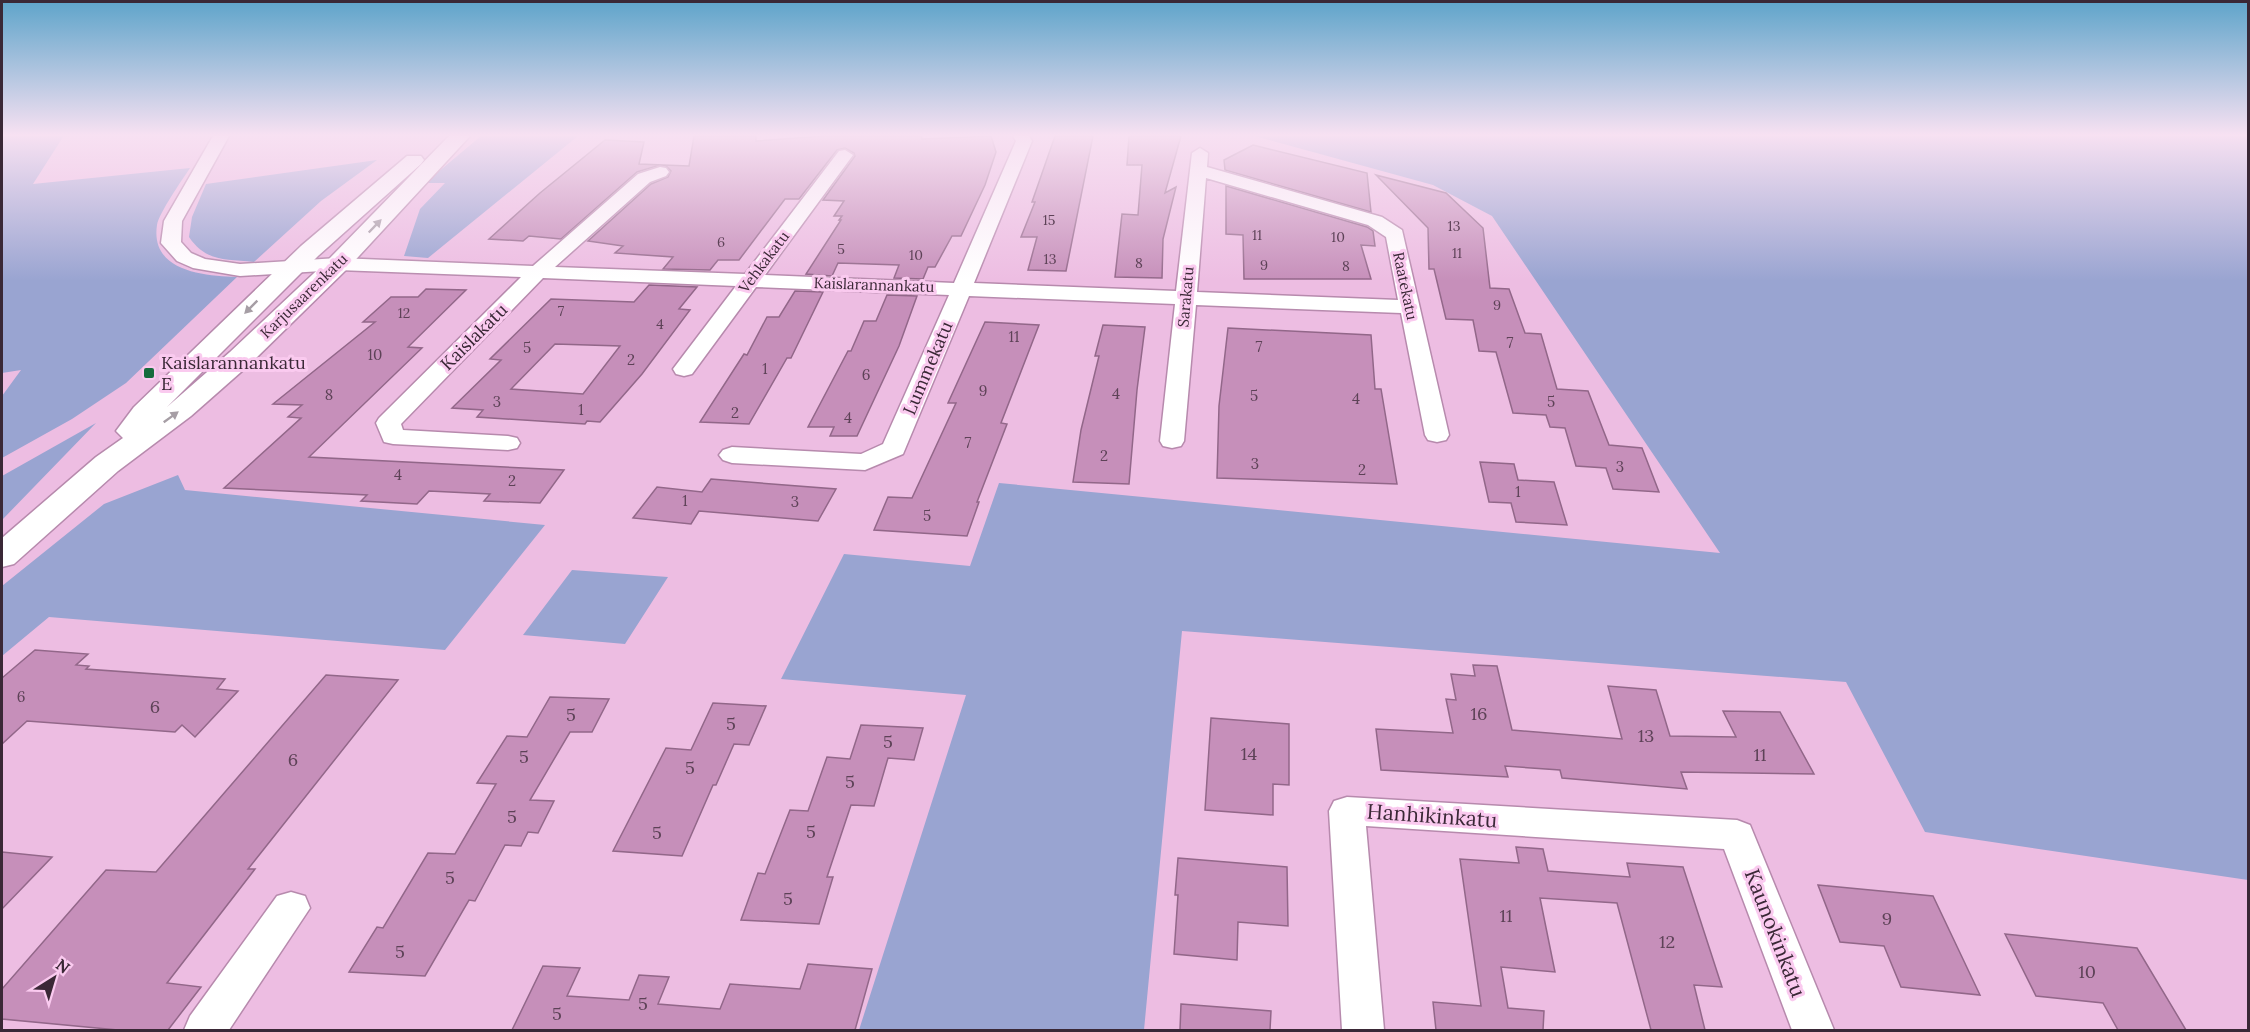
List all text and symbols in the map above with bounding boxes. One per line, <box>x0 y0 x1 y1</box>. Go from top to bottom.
house number: 15 <box>1043 211 1055 229</box>
house number: 13 <box>1448 217 1461 235</box>
one-way arrow <box>367 220 381 234</box>
house number: 11 <box>1252 226 1262 244</box>
street label: Vehkakatu <box>734 227 793 297</box>
house number: 10 <box>1331 228 1345 246</box>
house number: 6 <box>717 233 725 251</box>
house number: 5 <box>837 240 845 258</box>
house number: 11 <box>1452 244 1462 262</box>
house number: 10 <box>909 246 923 264</box>
street label: Karjusaarenkatu <box>256 249 351 342</box>
house number: 13 <box>1044 250 1057 268</box>
street label: Raatekatu <box>1389 250 1422 322</box>
house number: 8 <box>1135 254 1143 272</box>
house number: 9 <box>1260 256 1268 274</box>
house number: 8 <box>1342 257 1350 275</box>
street label: Sarakatu <box>1173 266 1198 328</box>
street label: Kaislarannankatu <box>813 273 935 296</box>
house number: 9 <box>1493 296 1501 314</box>
street label: Kaislakatu <box>435 298 512 375</box>
one-way arrow <box>244 299 258 314</box>
house number: 7 <box>558 302 565 320</box>
house number: 12 <box>398 304 410 322</box>
house number: 4 <box>656 315 664 333</box>
street label: Lummekatu <box>897 317 958 418</box>
house number: 11 <box>1009 327 1019 346</box>
house number: 7 <box>1507 333 1514 352</box>
house number: 7 <box>1256 337 1263 356</box>
house number: 5 <box>523 338 531 357</box>
house number: 10 <box>368 345 382 364</box>
house number: 2 <box>627 350 635 369</box>
place label: Kaislarannankatu E <box>161 351 306 395</box>
house number: 1 <box>762 359 768 378</box>
house number: 6 <box>862 365 870 384</box>
marker: Kaislarannankatu E <box>142 366 156 380</box>
house number: 9 <box>979 381 987 400</box>
house number: 4 <box>1112 384 1120 403</box>
house number: 8 <box>325 385 333 404</box>
house number: 5 <box>1250 386 1258 405</box>
house number: 4 <box>1352 389 1360 408</box>
house number: 3 <box>493 392 501 411</box>
house number: 5 <box>1547 392 1555 411</box>
house number: 1 <box>578 400 584 419</box>
house number: 2 <box>731 403 739 422</box>
house number: 4 <box>844 408 852 427</box>
one-way arrow <box>163 411 179 423</box>
house number: 7 <box>965 433 972 452</box>
house number: 2 <box>1100 446 1108 465</box>
house number: 3 <box>1251 454 1259 473</box>
house number: 3 <box>1616 457 1624 476</box>
house number: 2 <box>1358 460 1366 479</box>
house number: 4 <box>394 465 402 484</box>
house number: 2 <box>508 471 516 490</box>
house number: 1 <box>1515 482 1521 501</box>
house number: 1 <box>682 491 688 510</box>
house number: 3 <box>791 492 799 511</box>
house number: 5 <box>923 506 931 525</box>
house number: 6 <box>17 687 25 706</box>
house number: 6 <box>150 695 160 718</box>
house number: 16 <box>1471 702 1487 725</box>
house number: 5 <box>566 703 576 726</box>
house number: 5 <box>726 712 736 735</box>
house number: 13 <box>1638 724 1654 747</box>
house number: 5 <box>883 730 893 753</box>
house number: 14 <box>1241 742 1257 765</box>
house number: 11 <box>1753 743 1767 766</box>
house number: 5 <box>519 745 529 768</box>
house number: 6 <box>288 748 298 771</box>
house number: 5 <box>685 756 695 779</box>
house number: 5 <box>845 770 855 793</box>
street label: Hanhikinkatu <box>1366 797 1498 834</box>
house number: 5 <box>507 805 517 828</box>
house number: 5 <box>806 820 816 843</box>
house number: 5 <box>652 821 662 844</box>
street label: Kaunokinkatu <box>1739 865 1812 1001</box>
house number: 5 <box>445 866 455 889</box>
house number: 5 <box>783 887 793 910</box>
house number: 11 <box>1499 904 1513 927</box>
house number: 9 <box>1882 907 1892 930</box>
house number: 12 <box>1659 930 1675 953</box>
house number: 5 <box>395 940 405 963</box>
north arrow <box>24 948 84 1008</box>
text: N <box>52 954 74 978</box>
house number: 10 <box>2078 960 2096 983</box>
house number: 5 <box>638 992 648 1015</box>
house number: 5 <box>552 1002 562 1025</box>

